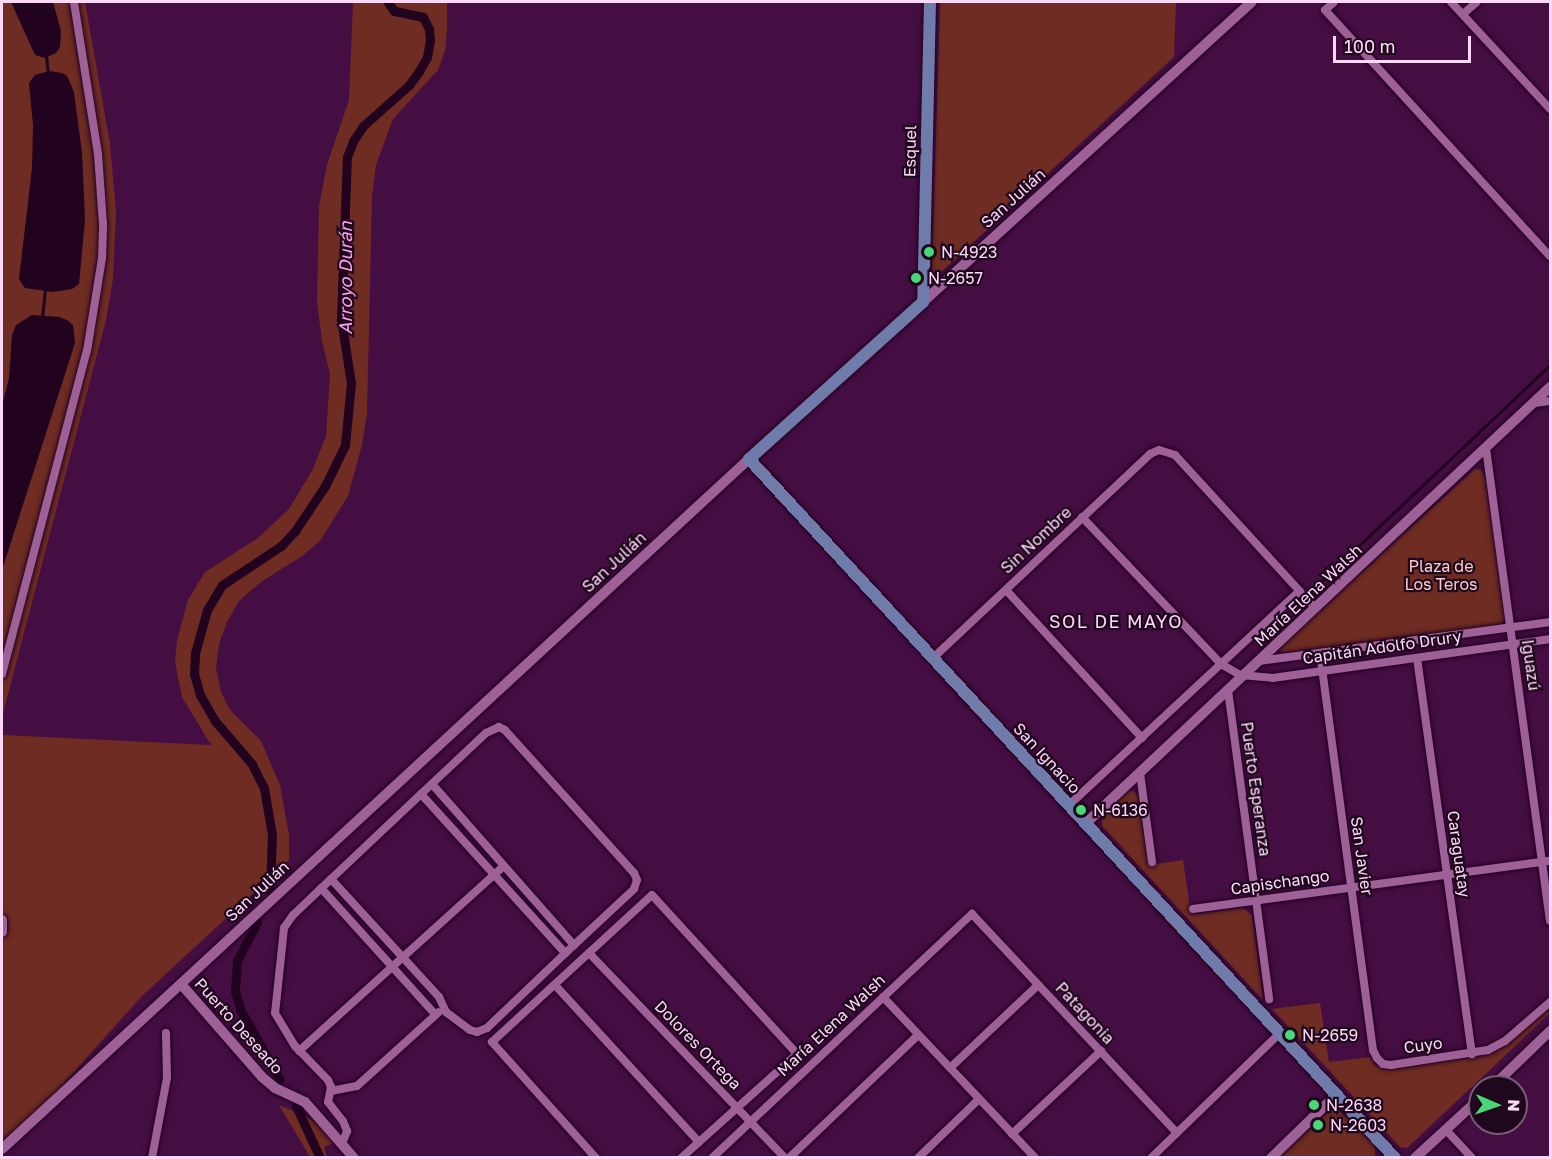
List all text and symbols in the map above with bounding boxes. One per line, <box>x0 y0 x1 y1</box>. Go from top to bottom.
scale bar <box>1336 24 1474 62</box>
text: 100 m <box>1344 35 1395 57</box>
street label: Esquel <box>900 125 920 177</box>
street label: San Julián <box>977 164 1049 232</box>
water label: Arroyo Durán <box>334 222 356 334</box>
place label: N-4923 <box>941 242 997 262</box>
marker: N-4923 <box>922 245 936 259</box>
place label: N-2657 <box>928 268 983 288</box>
marker: N-2657 <box>909 271 923 285</box>
street label: Sin Nombre <box>997 502 1075 578</box>
street label: San Julián <box>578 528 650 596</box>
street label: María Elena Walsh <box>1250 540 1366 650</box>
park label: Plaza de Los Teros <box>1405 556 1477 594</box>
district label: SOL DE MAYO <box>1049 610 1183 632</box>
street label: Capitán Adolfo Drury <box>1301 626 1463 668</box>
street label: Iguazú <box>1518 638 1544 692</box>
street label: San Ignacio <box>1009 719 1085 797</box>
street label: Puerto Esperanza <box>1237 721 1275 857</box>
place label: N-6136 <box>1093 800 1148 820</box>
marker: N-6136 <box>1074 803 1088 817</box>
street label: Caraguatay <box>1443 809 1475 899</box>
street label: San Javier <box>1347 815 1377 897</box>
street label: San Julián <box>221 857 293 925</box>
street label: Capischango <box>1229 866 1331 898</box>
street label: María Elena Walsh <box>773 970 889 1080</box>
street label: Puerto Deseado <box>191 974 287 1078</box>
street label: Patagonia <box>1052 978 1118 1048</box>
street label: Dolores Ortega <box>651 997 745 1093</box>
place label: N-2659 <box>1302 1025 1358 1045</box>
marker: N-2659 <box>1283 1028 1297 1042</box>
street label: Cuyo <box>1403 1033 1443 1057</box>
north arrow <box>1468 1075 1528 1135</box>
place label: N-2638 <box>1326 1095 1382 1115</box>
marker: N-2638 <box>1307 1098 1321 1112</box>
text: N <box>1504 1099 1524 1112</box>
place label: N-2603 <box>1330 1115 1386 1135</box>
marker: N-2603 <box>1311 1118 1325 1132</box>

